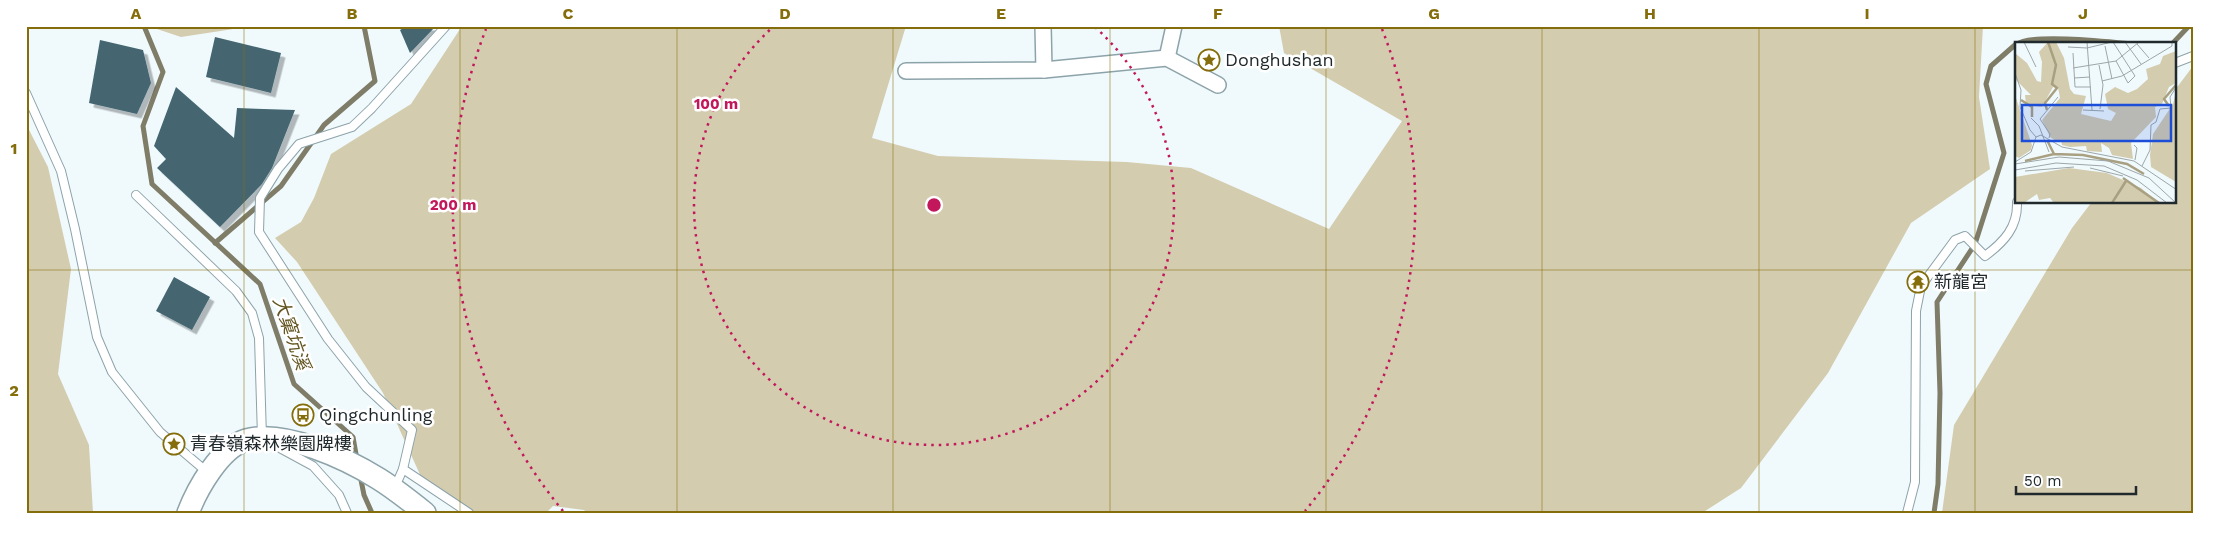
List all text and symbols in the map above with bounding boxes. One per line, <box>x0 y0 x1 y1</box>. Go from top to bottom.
text: A <box>131 4 142 23</box>
text: B <box>347 4 358 23</box>
text: C <box>563 4 574 23</box>
text: D <box>779 4 791 23</box>
text: E <box>996 4 1006 23</box>
text: F <box>1213 4 1223 23</box>
text: G <box>1428 4 1440 23</box>
text: H <box>1644 4 1656 23</box>
text: I <box>1864 4 1870 23</box>
text: J <box>2078 4 2088 23</box>
inset map <box>2015 42 2176 204</box>
place icon: Donghushan <box>1197 48 1221 72</box>
place label: Donghushan <box>1225 49 1334 70</box>
text: 100 m <box>694 95 738 113</box>
text: 1 <box>11 139 17 158</box>
text: 200 m <box>430 196 476 214</box>
centre of rings <box>925 196 943 214</box>
temple icon: 新龍宮 <box>1906 270 1930 294</box>
place label: 新龍宮 <box>1934 271 1988 292</box>
water label: 大窠坑溪 <box>268 293 316 376</box>
text: 2 <box>9 381 19 400</box>
bus stop icon: Qingchunling <box>291 403 315 427</box>
place label: Qingchunling <box>319 404 433 425</box>
place icon: 青春嶺森林樂園牌樓 <box>162 432 186 456</box>
place label: 青春嶺森林樂園牌樓 <box>190 433 352 454</box>
scale bar <box>2016 464 2136 496</box>
text: 50 m <box>2024 472 2061 490</box>

